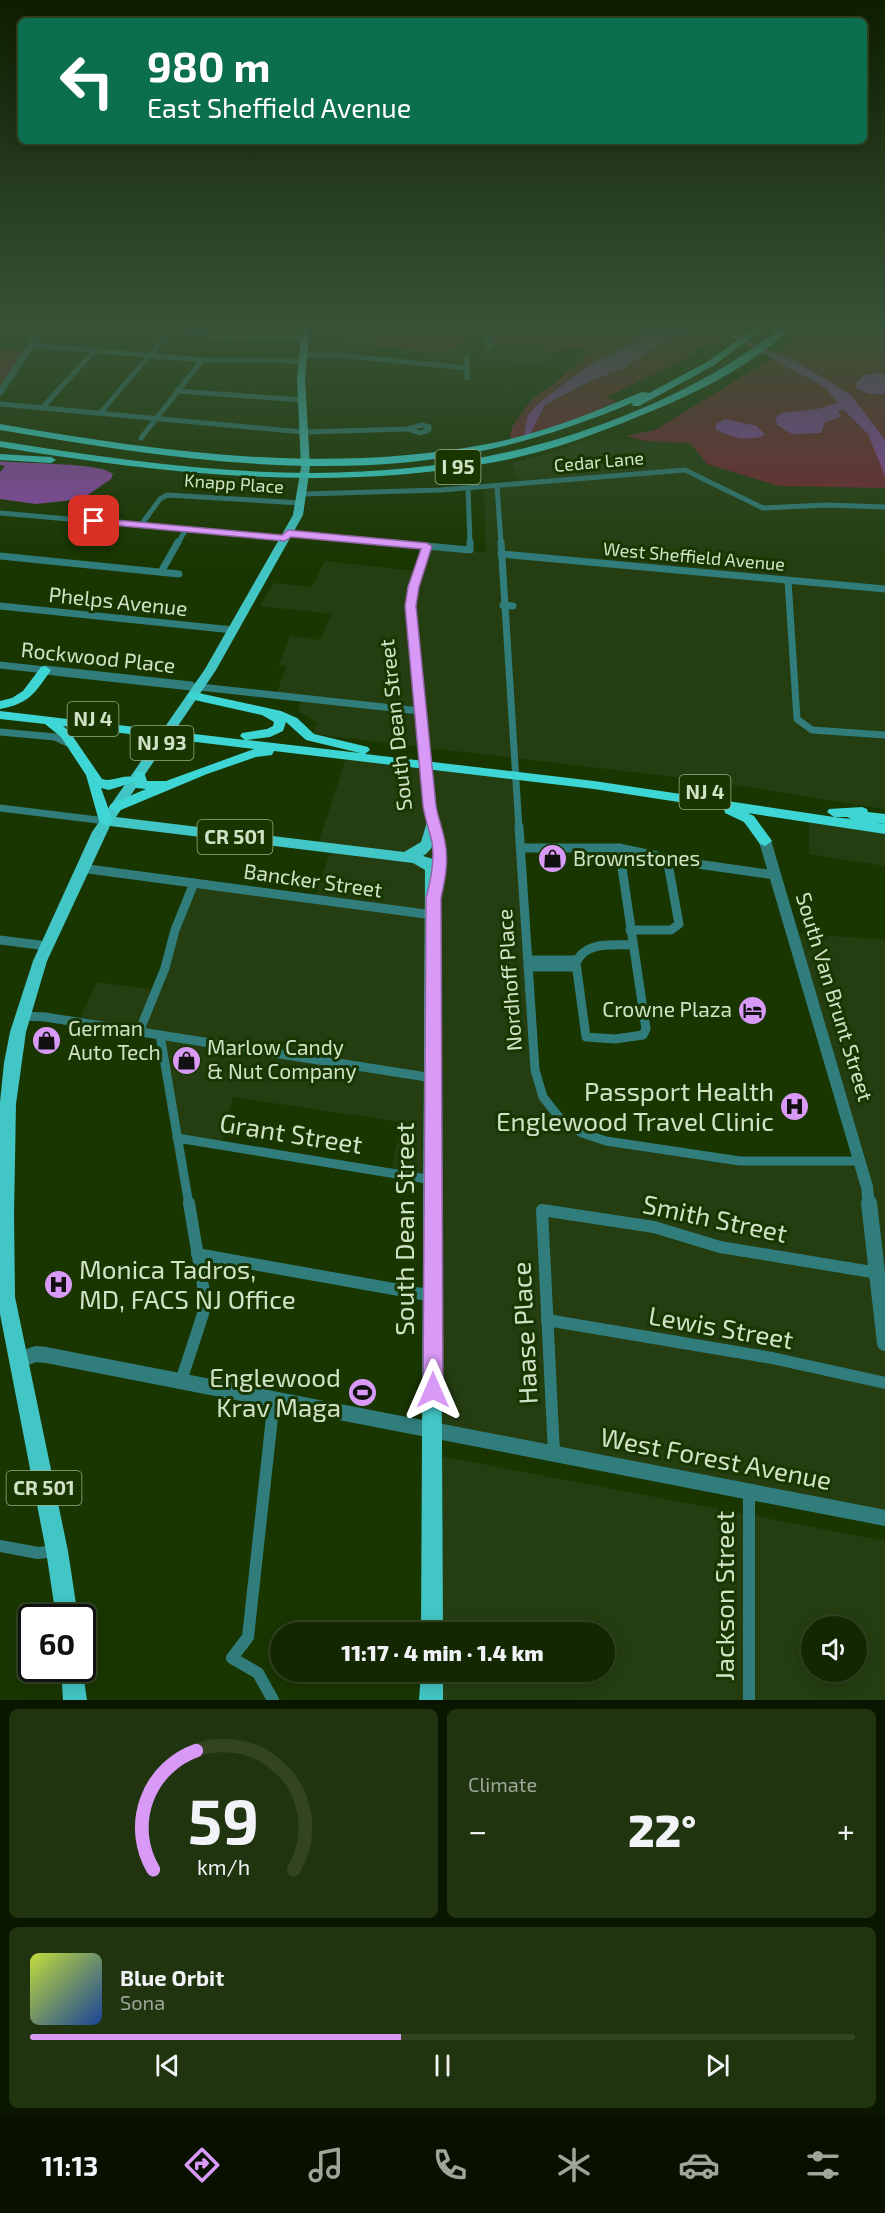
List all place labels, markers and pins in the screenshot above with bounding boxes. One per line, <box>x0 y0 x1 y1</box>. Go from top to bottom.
pin <box>68 495 119 546</box>
shop icon: Brownstones <box>536 843 568 875</box>
place label: Brownstones <box>573 845 700 870</box>
hotel icon: Crowne Plaza <box>737 994 769 1026</box>
place label: Crowne Plaza <box>602 996 732 1021</box>
place label: German Auto Tech <box>68 1015 161 1064</box>
shop icon: German Auto Tech <box>31 1025 63 1057</box>
place label: Marlow Candy & Nut Company <box>207 1034 357 1083</box>
shop icon: Marlow Candy & Nut Company <box>170 1044 202 1076</box>
place label: Passport Health Englewood Travel Clinic <box>496 1075 774 1136</box>
hospital icon: Passport Health Englewood Travel Clinic <box>779 1091 811 1123</box>
place label: Monica Tadros, MD, FACS NJ Office <box>79 1253 296 1314</box>
hospital icon: Monica Tadros, MD, FACS NJ Office <box>42 1269 74 1301</box>
place label: Englewood Krav Maga <box>209 1361 341 1422</box>
sports icon: Englewood Krav Maga <box>346 1377 378 1409</box>

